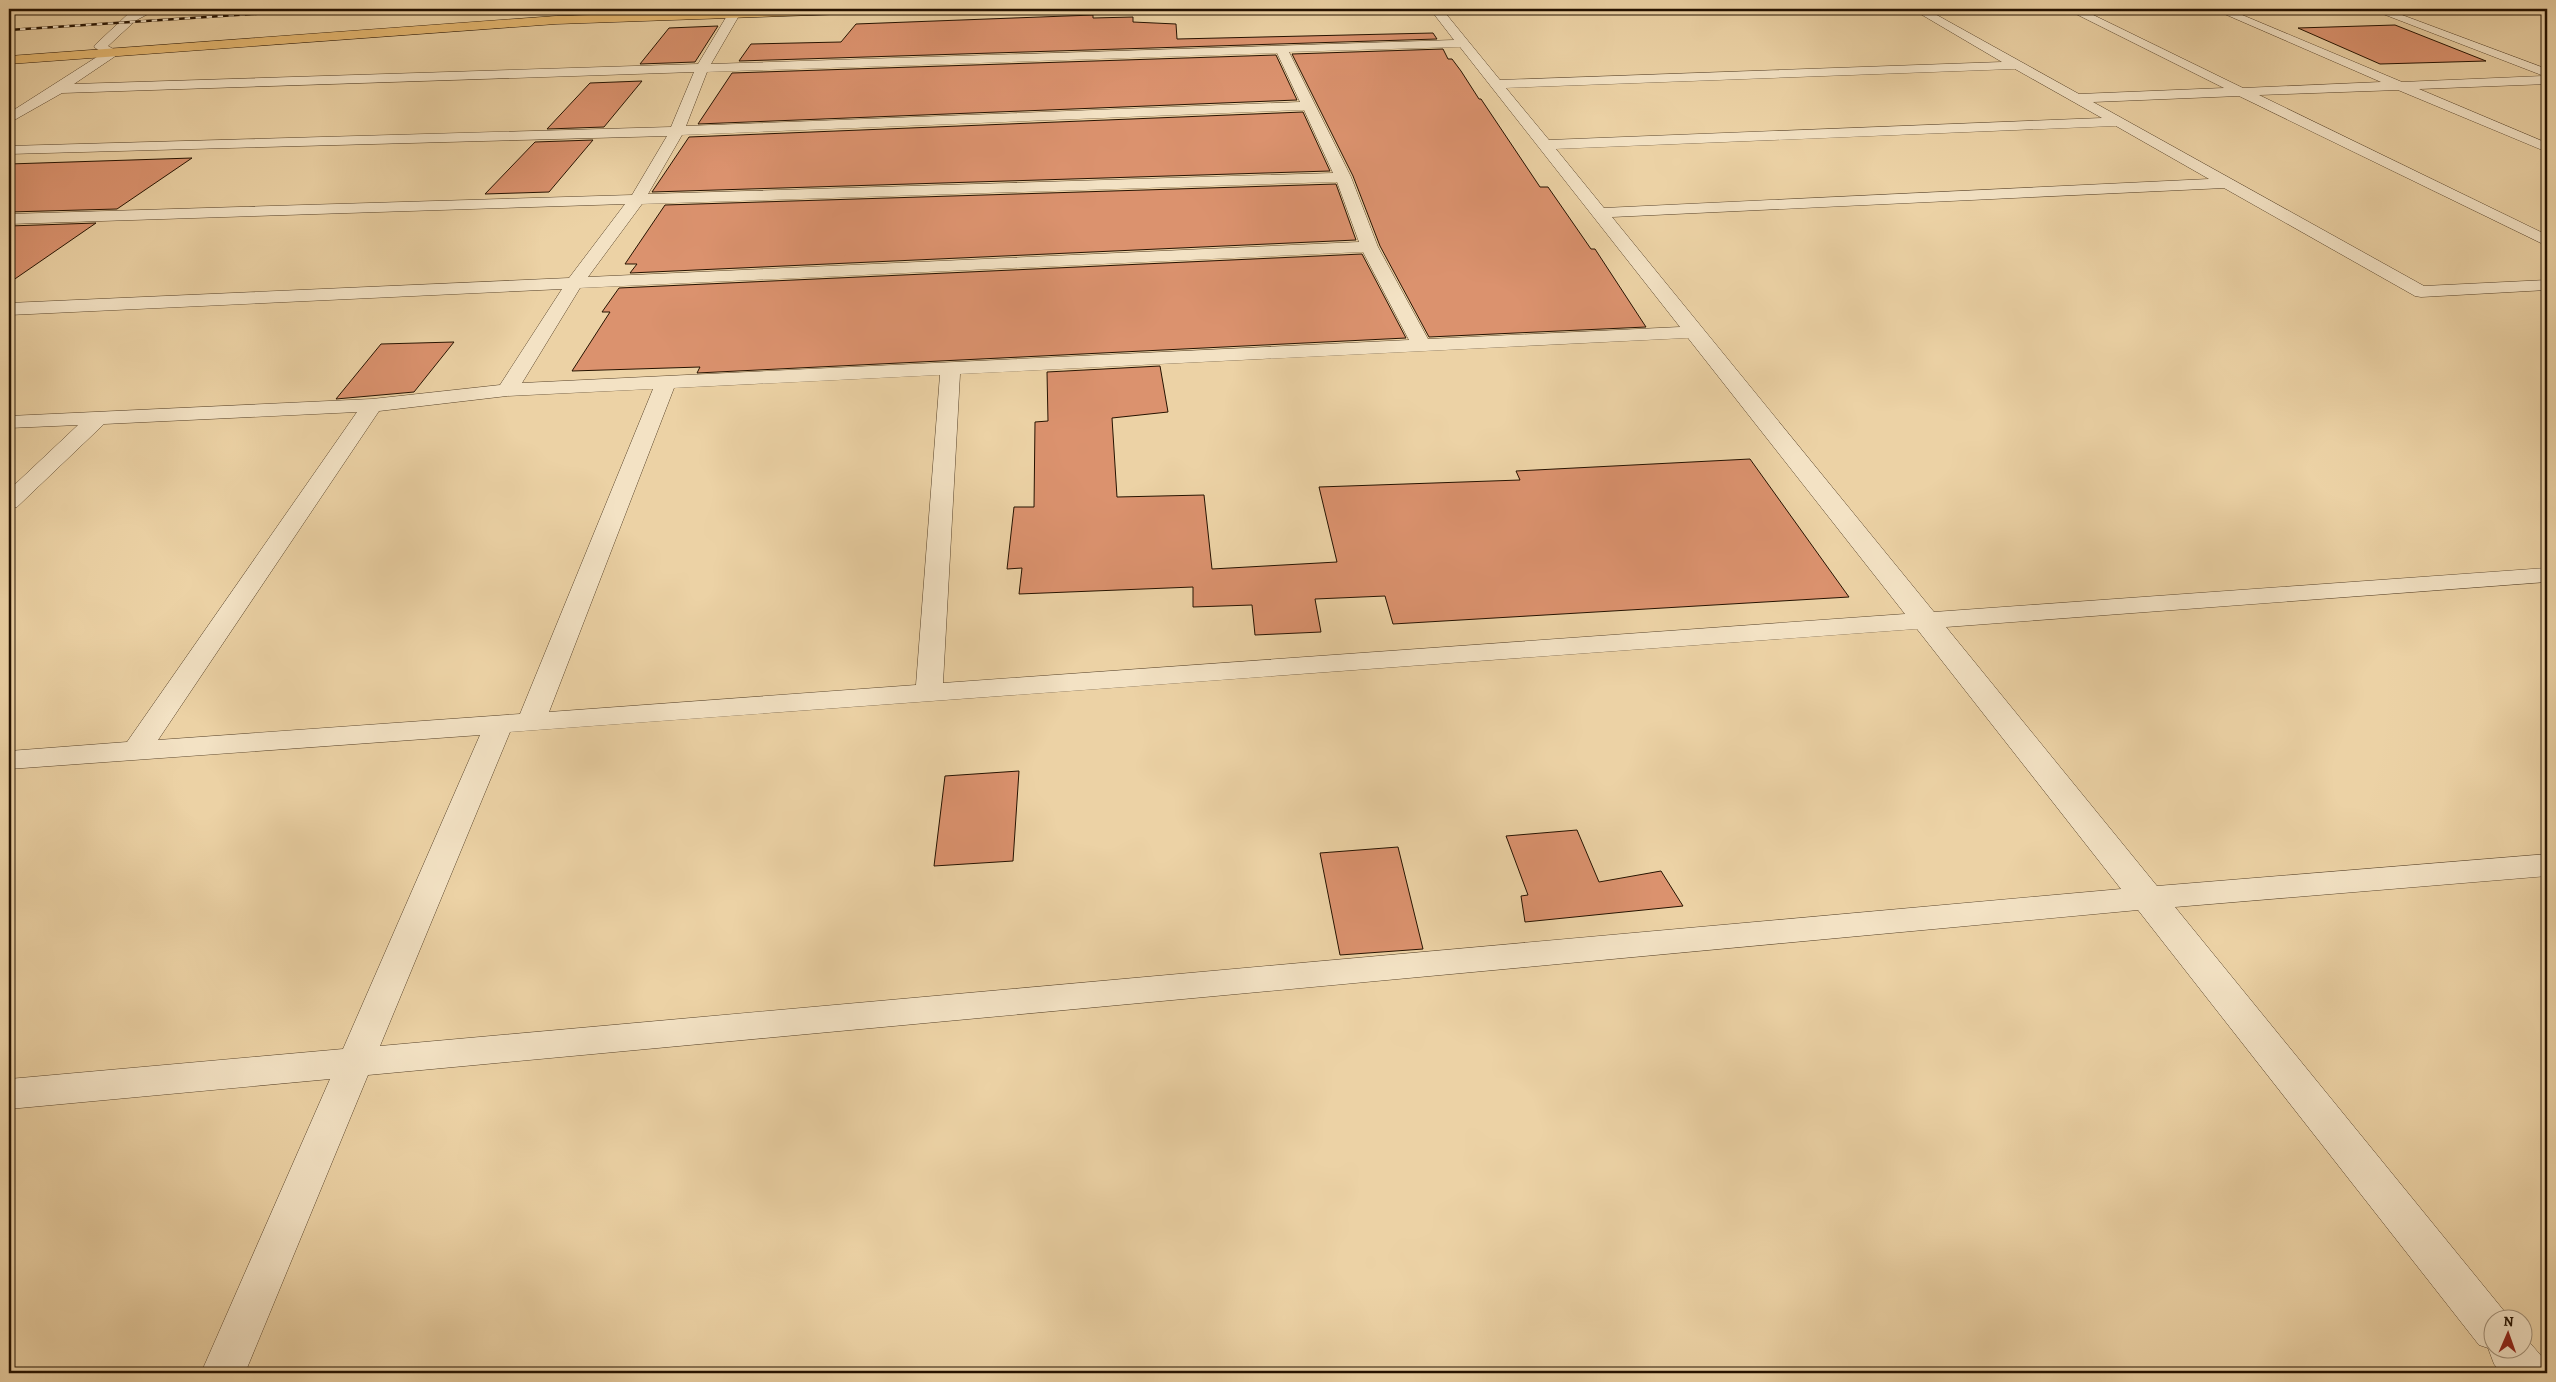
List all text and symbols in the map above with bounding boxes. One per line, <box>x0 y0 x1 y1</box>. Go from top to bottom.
north arrow <box>2484 1310 2534 1360</box>
text: N <box>2503 1312 2514 1331</box>

